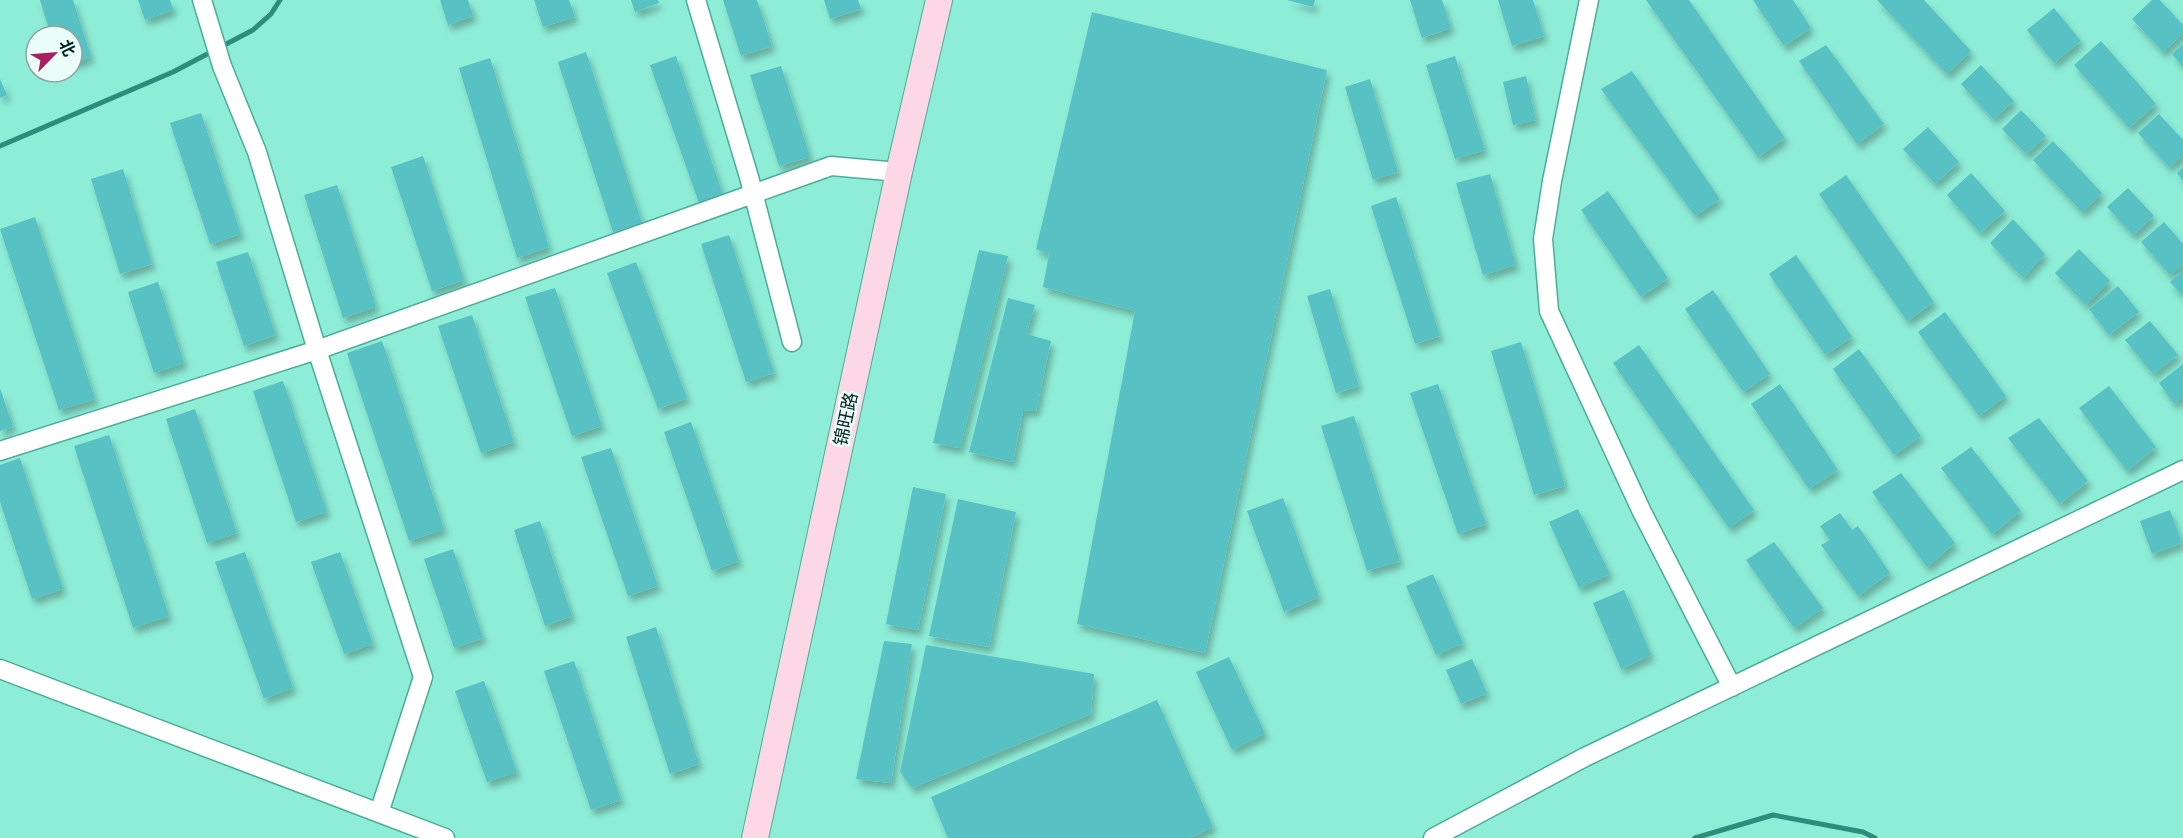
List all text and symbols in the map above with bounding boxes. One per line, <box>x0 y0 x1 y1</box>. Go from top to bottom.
north arrow <box>24 24 84 84</box>
text: 北 <box>55 37 79 59</box>
street label: 锦旺路 <box>830 390 861 447</box>

